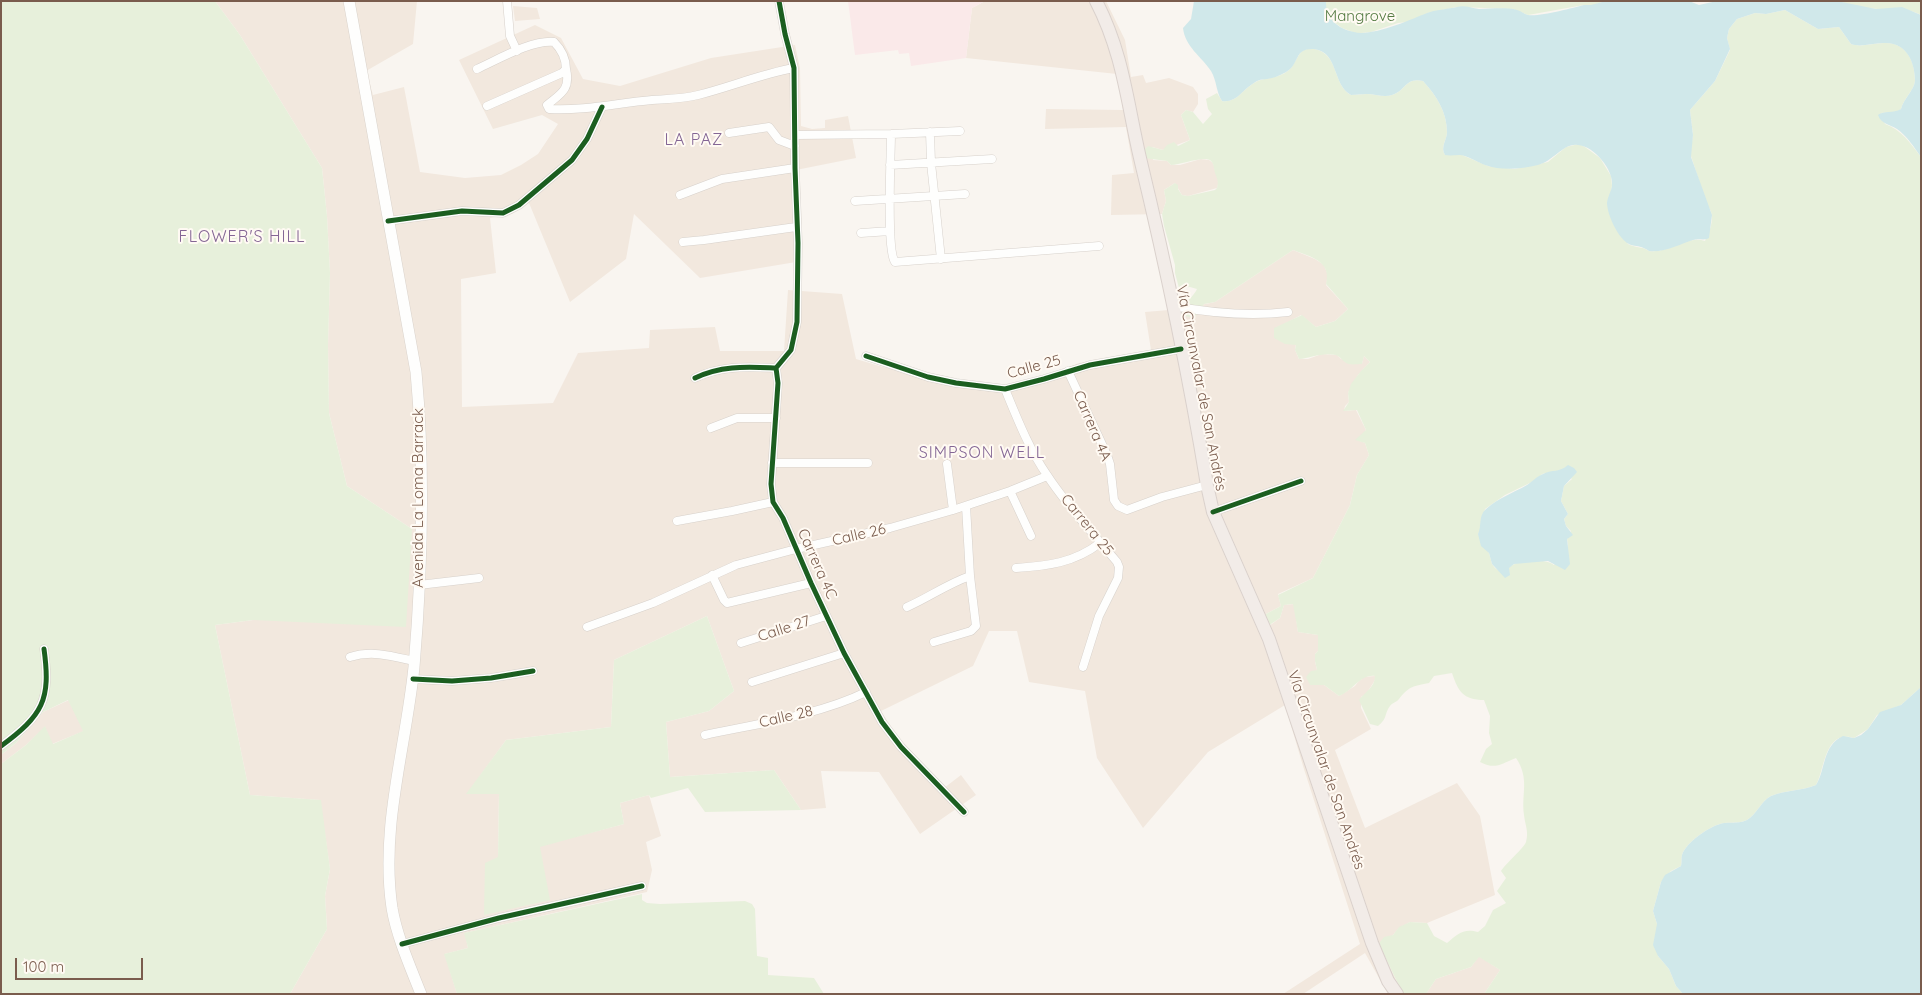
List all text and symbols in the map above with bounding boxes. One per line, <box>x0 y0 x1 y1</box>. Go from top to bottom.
park label: Mangrove <box>1325 7 1395 25</box>
district label: LA PAZ <box>664 130 724 150</box>
district label: FLOWER'S HILL <box>177 227 307 247</box>
street label: Vía Circunvalar de San Andrés <box>1172 283 1230 493</box>
street label: Calle 25 <box>1005 351 1063 383</box>
street label: Carrera 4A <box>1069 388 1115 464</box>
street label: Avenida La Loma Barrack <box>409 408 427 588</box>
district label: SIMPSON WELL <box>917 443 1047 463</box>
street label: Carrera 25 <box>1057 491 1117 559</box>
street label: Calle 26 <box>830 520 888 550</box>
street label: Carrera 4C <box>794 526 840 602</box>
street label: Calle 27 <box>756 612 812 646</box>
street label: Vía Circunvalar de San Andrés <box>1283 668 1369 872</box>
street label: Calle 28 <box>757 702 815 732</box>
scale bar <box>18 948 145 980</box>
text: 100 m <box>23 957 64 976</box>

